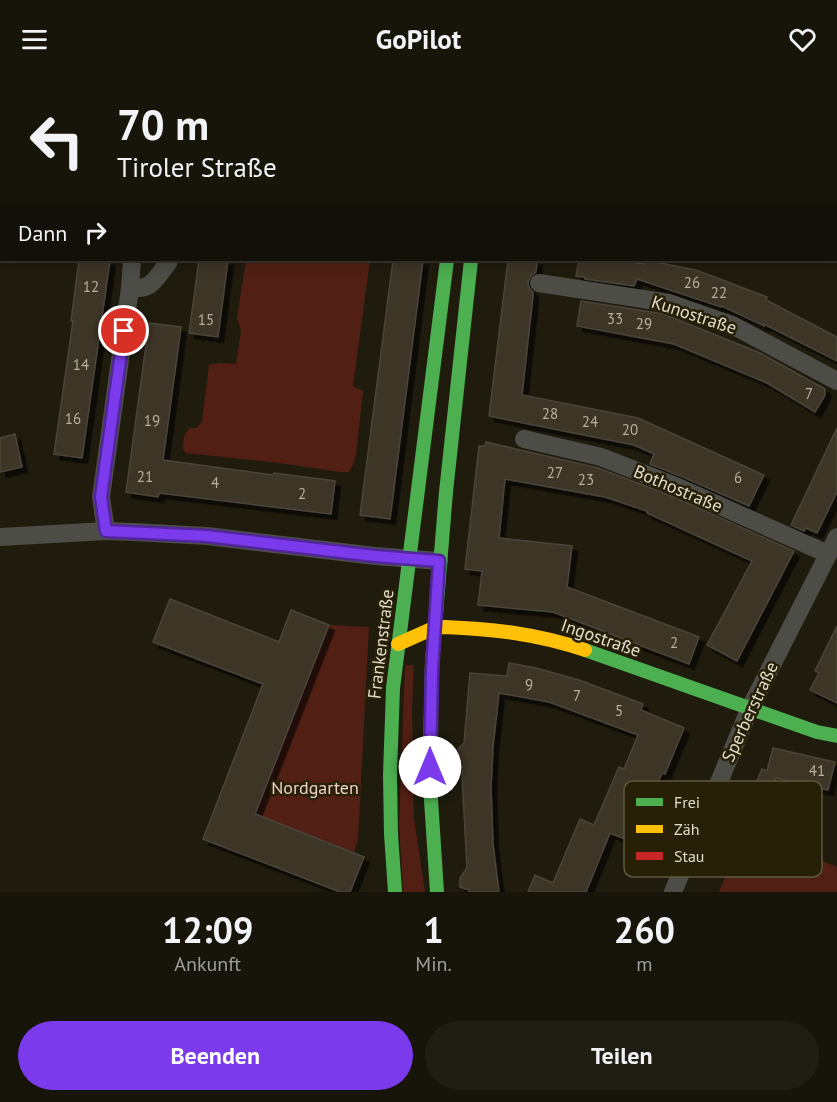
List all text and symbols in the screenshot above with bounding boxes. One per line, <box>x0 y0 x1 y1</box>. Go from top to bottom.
text: GoPilot <box>376 22 461 56</box>
icon: menu <box>18 23 51 56</box>
icon: heart <box>786 23 819 56</box>
text: 70 m <box>117 97 209 152</box>
icon: left <box>18 102 96 180</box>
text: Tiroler Straße <box>117 150 277 184</box>
icon: right <box>79 216 112 249</box>
text: Dann <box>18 219 67 247</box>
house number: 26 <box>684 273 700 292</box>
house number: 12 <box>83 277 99 296</box>
house number: 22 <box>711 283 727 302</box>
street label: Kunostraße <box>649 290 740 339</box>
pin <box>98 305 149 356</box>
house number: 33 <box>607 309 623 328</box>
house number: 15 <box>198 310 214 329</box>
icon: arrive <box>107 314 140 347</box>
house number: 29 <box>636 314 652 333</box>
house number: 14 <box>73 355 89 374</box>
house number: 7 <box>805 384 813 403</box>
house number: 28 <box>542 404 558 423</box>
house number: 16 <box>65 409 81 428</box>
house number: 19 <box>144 411 160 430</box>
house number: 24 <box>582 412 598 431</box>
house number: 20 <box>622 420 638 439</box>
street label: Bothostraße <box>630 460 726 518</box>
house number: 27 <box>547 463 563 482</box>
house number: 21 <box>137 467 153 486</box>
house number: 6 <box>734 468 742 487</box>
house number: 23 <box>578 470 594 489</box>
house number: 4 <box>211 473 219 492</box>
house number: 2 <box>298 484 306 503</box>
street label: Frankenstraße <box>362 588 399 700</box>
street label: Ingostraße <box>558 613 644 662</box>
house number: 2 <box>670 633 678 652</box>
street label: Sperberstraße <box>716 658 783 766</box>
house number: 9 <box>525 675 533 694</box>
house number: 7 <box>573 686 581 705</box>
house number: 5 <box>615 701 623 720</box>
position arrow <box>398 735 462 799</box>
house number: 41 <box>809 761 825 780</box>
park label: Nordgarten <box>271 776 359 799</box>
legend <box>624 781 822 877</box>
text: Frei <box>674 792 700 812</box>
text: Zäh <box>674 819 699 839</box>
text: Stau <box>674 846 704 866</box>
text: 12:09 <box>162 906 253 953</box>
text: 1 <box>423 906 444 953</box>
text: 260 <box>614 906 675 953</box>
text: Ankunft <box>174 951 241 977</box>
text: Min. <box>415 951 452 977</box>
text: m <box>636 951 653 977</box>
button: Beenden <box>18 1021 413 1090</box>
button: Teilen <box>425 1021 819 1090</box>

